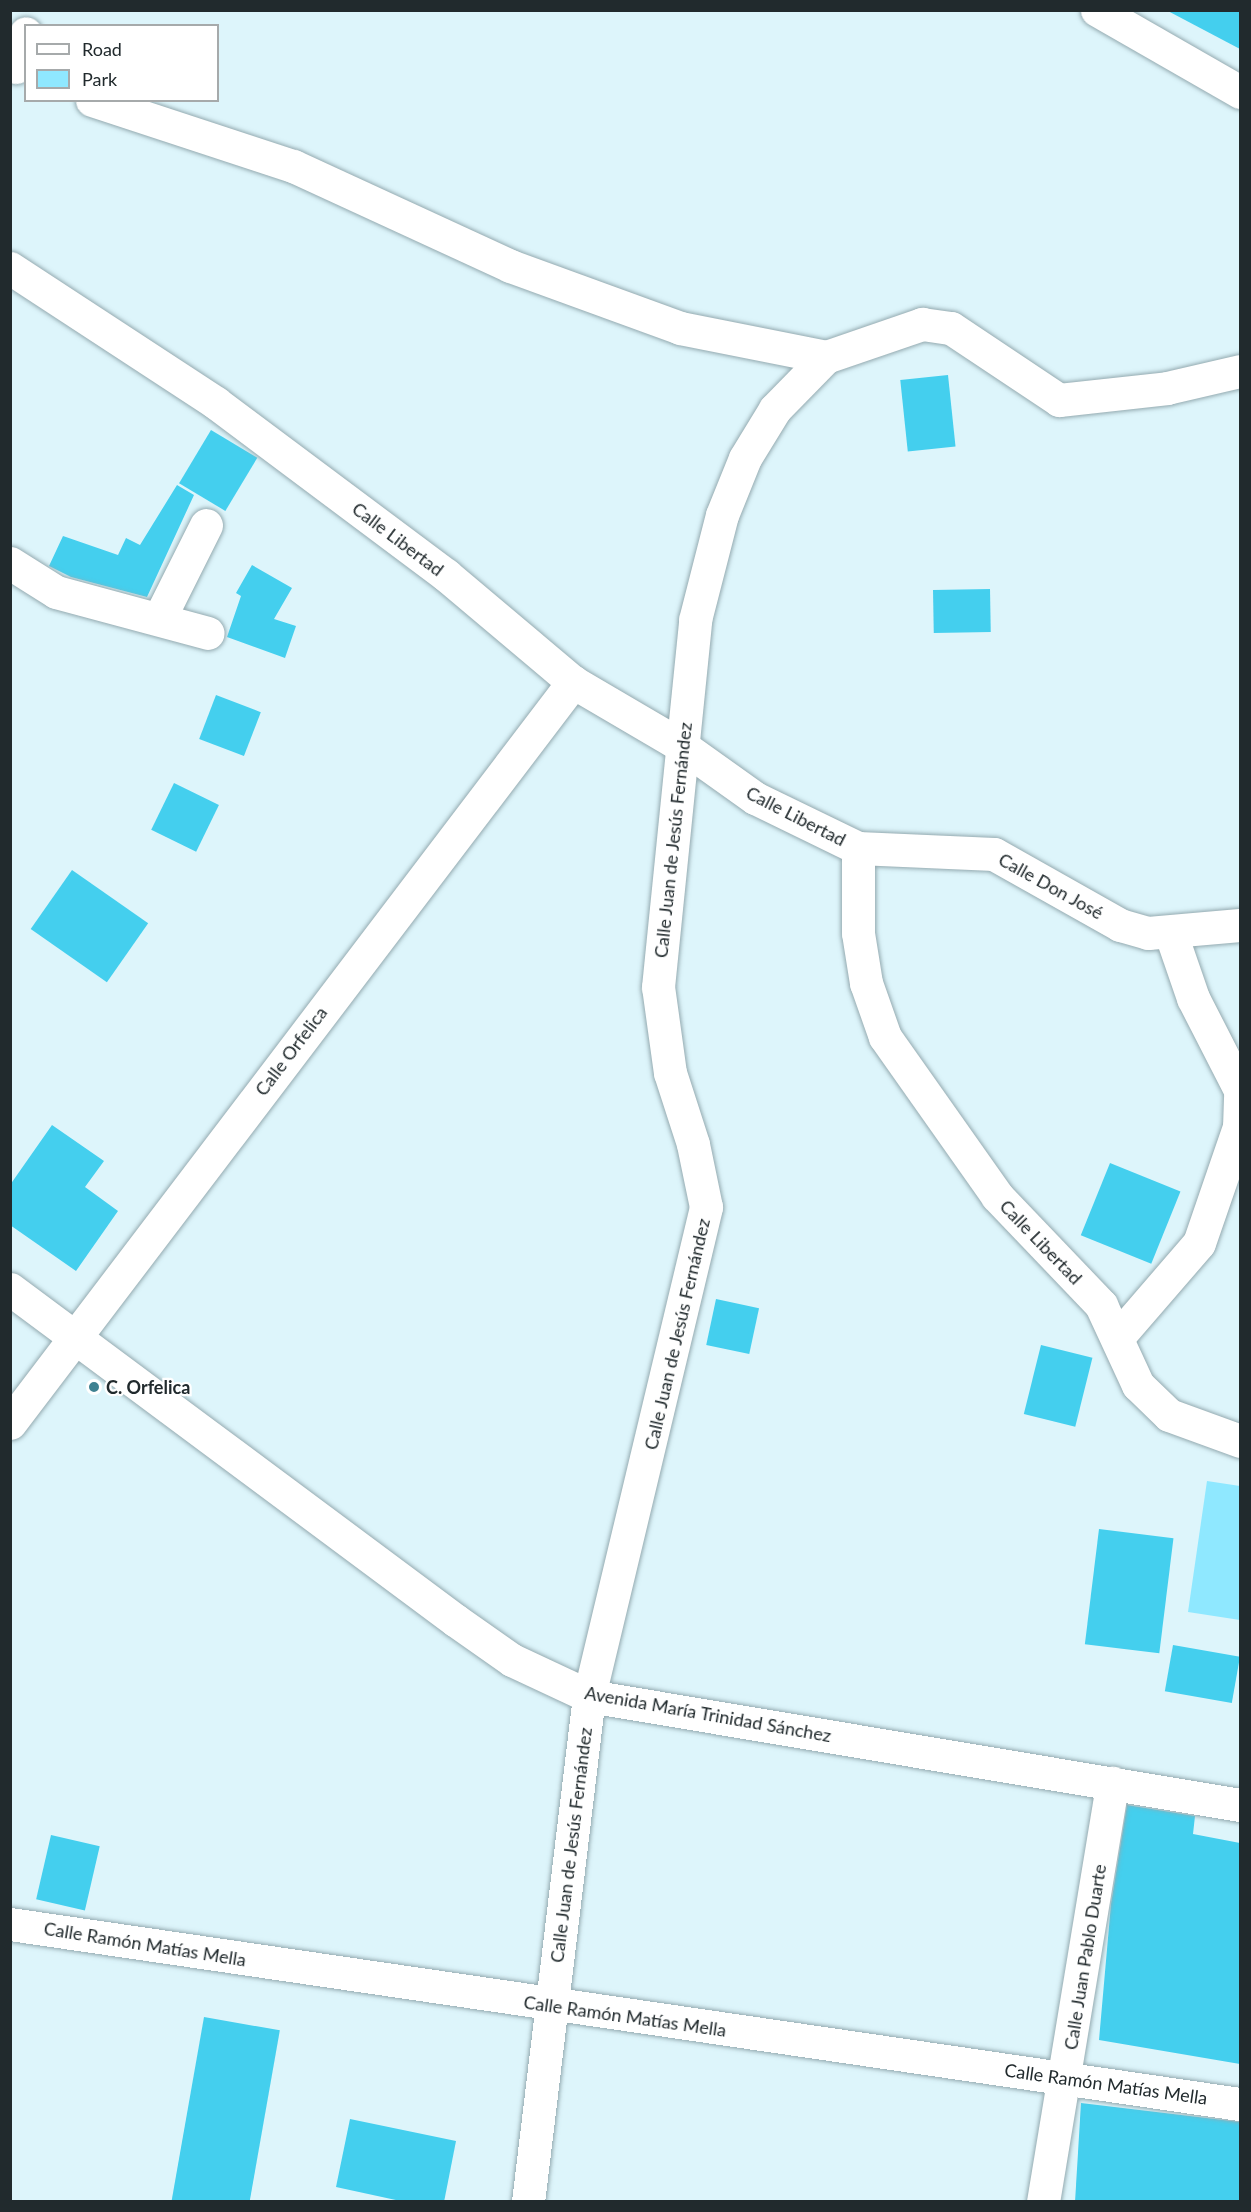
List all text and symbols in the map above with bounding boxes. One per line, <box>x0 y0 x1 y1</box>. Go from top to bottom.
legend <box>24 24 219 102</box>
text: Road <box>82 38 122 60</box>
text: Park <box>82 68 117 90</box>
street label: Calle Libertad <box>348 498 448 580</box>
street label: Calle Juan de Jesús Fernández <box>650 721 696 959</box>
street label: Calle Libertad <box>743 782 849 850</box>
street label: Calle Don José <box>995 848 1107 924</box>
street label: Calle Orfelica <box>250 1002 332 1100</box>
street label: Calle Libertad <box>995 1195 1087 1289</box>
street label: Calle Juan de Jesús Fernández <box>640 1216 714 1452</box>
place label: C. Orfelica <box>106 1376 190 1398</box>
marker: C. Orfelica <box>87 1380 101 1394</box>
street label: Avenida María Trinidad Sánchez <box>583 1682 833 1746</box>
street label: Calle Juan de Jesús Fernández <box>546 1726 596 1964</box>
street label: Calle Juan Pablo Duarte <box>1060 1862 1110 2052</box>
street label: Calle Ramón Matías Mella <box>42 1917 248 1971</box>
street label: Calle Ramón Matías Mella <box>522 1991 728 2041</box>
street label: Calle Ramón Matías Mella <box>1003 2059 1209 2109</box>

